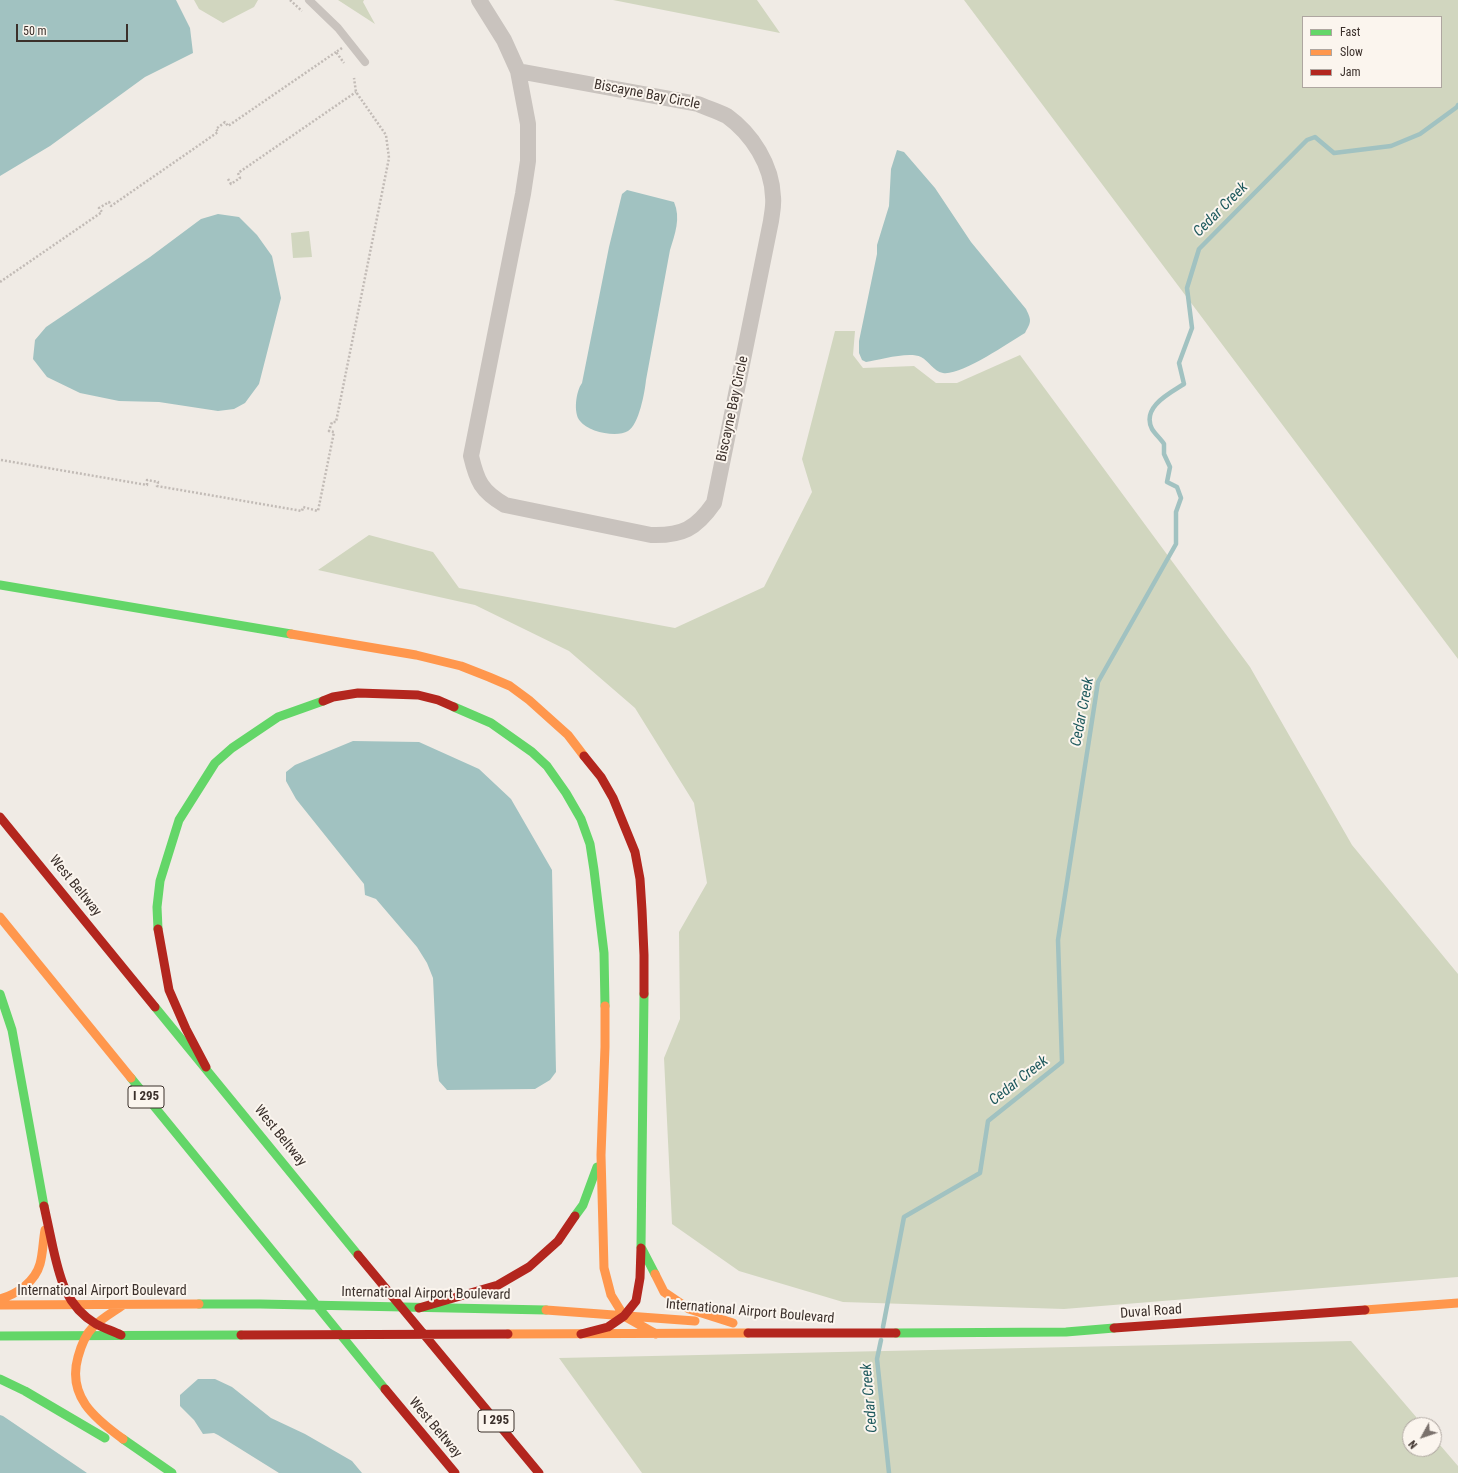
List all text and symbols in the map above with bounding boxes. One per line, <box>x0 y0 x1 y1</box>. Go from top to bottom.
scale bar <box>18 16 130 42</box>
legend <box>1302 16 1442 88</box>
text: 50 m <box>23 24 47 38</box>
text: Fast <box>1340 25 1360 39</box>
text: Slow <box>1340 45 1363 59</box>
text: Jam <box>1340 65 1361 79</box>
street label: Biscayne Bay Circle <box>593 76 701 114</box>
water label: Cedar Creek <box>1190 179 1252 241</box>
street label: Biscayne Bay Circle <box>714 355 752 463</box>
water label: Cedar Creek <box>1068 676 1098 748</box>
street label: West Beltway <box>45 852 105 920</box>
water label: Cedar Creek <box>986 1052 1052 1110</box>
road number: I 295 <box>128 1086 164 1108</box>
street label: West Beltway <box>250 1102 310 1170</box>
street label: International Airport Boulevard <box>17 1283 187 1299</box>
street label: International Airport Boulevard <box>341 1284 511 1304</box>
street label: International Airport Boulevard <box>665 1296 835 1328</box>
street label: Duval Road <box>1120 1301 1182 1323</box>
water label: Cedar Creek <box>858 1362 882 1434</box>
street label: West Beltway <box>405 1394 465 1462</box>
road number: I 295 <box>478 1410 514 1432</box>
north arrow <box>1402 1417 1442 1457</box>
text: N <box>1406 1438 1420 1451</box>

